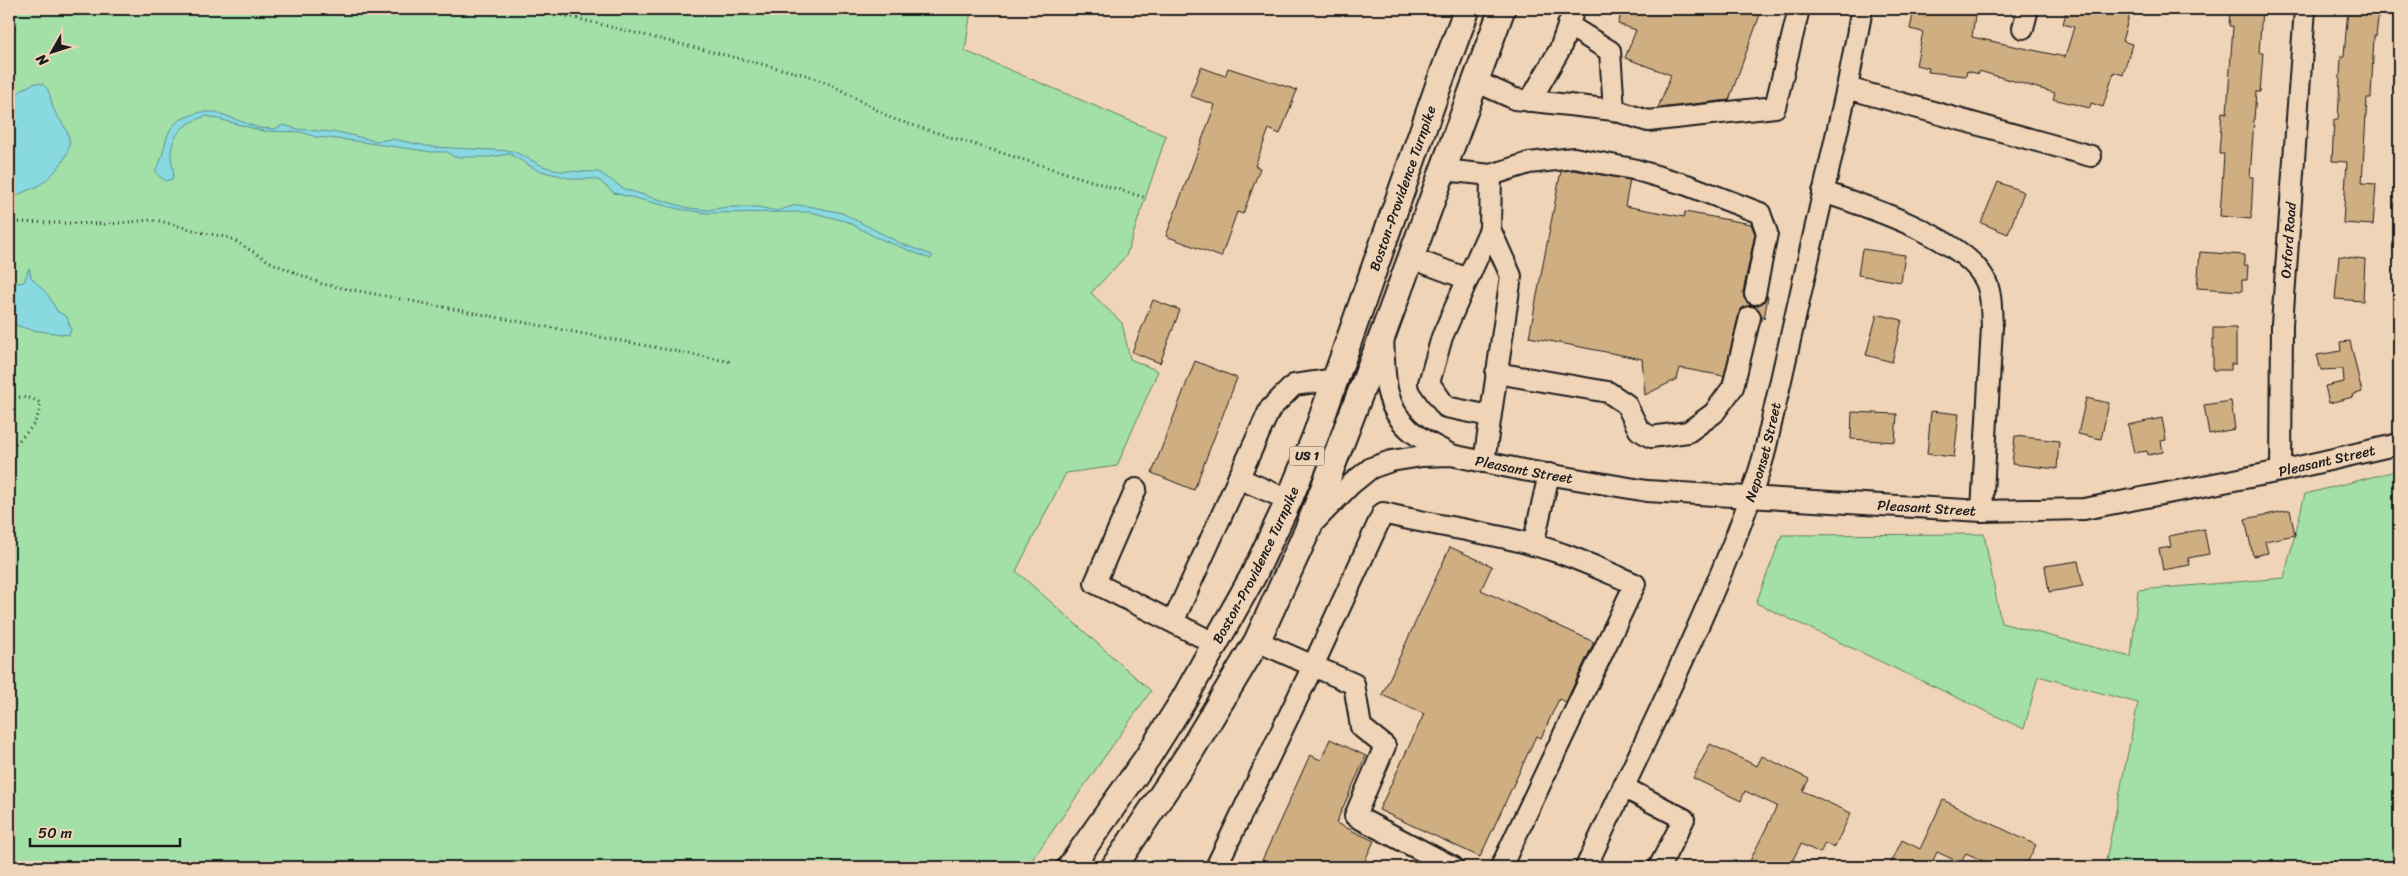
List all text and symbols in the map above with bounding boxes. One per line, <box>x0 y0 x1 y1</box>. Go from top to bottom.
north arrow <box>28 28 78 78</box>
text: N <box>29 48 56 72</box>
street label: Boston-Providence Turnpike <box>1362 102 1443 274</box>
street label: Oxford Road <box>2273 200 2303 279</box>
street label: Neponset Street <box>1737 400 1788 505</box>
street label: Pleasant Street <box>2276 437 2378 484</box>
road number: US 1 <box>1290 446 1324 466</box>
street label: Pleasant Street <box>1473 448 1575 491</box>
street label: Boston-Providence Turnpike <box>1205 482 1306 648</box>
street label: Pleasant Street <box>1877 492 1977 523</box>
scale bar <box>30 816 180 848</box>
text: 50 m <box>38 820 73 846</box>

